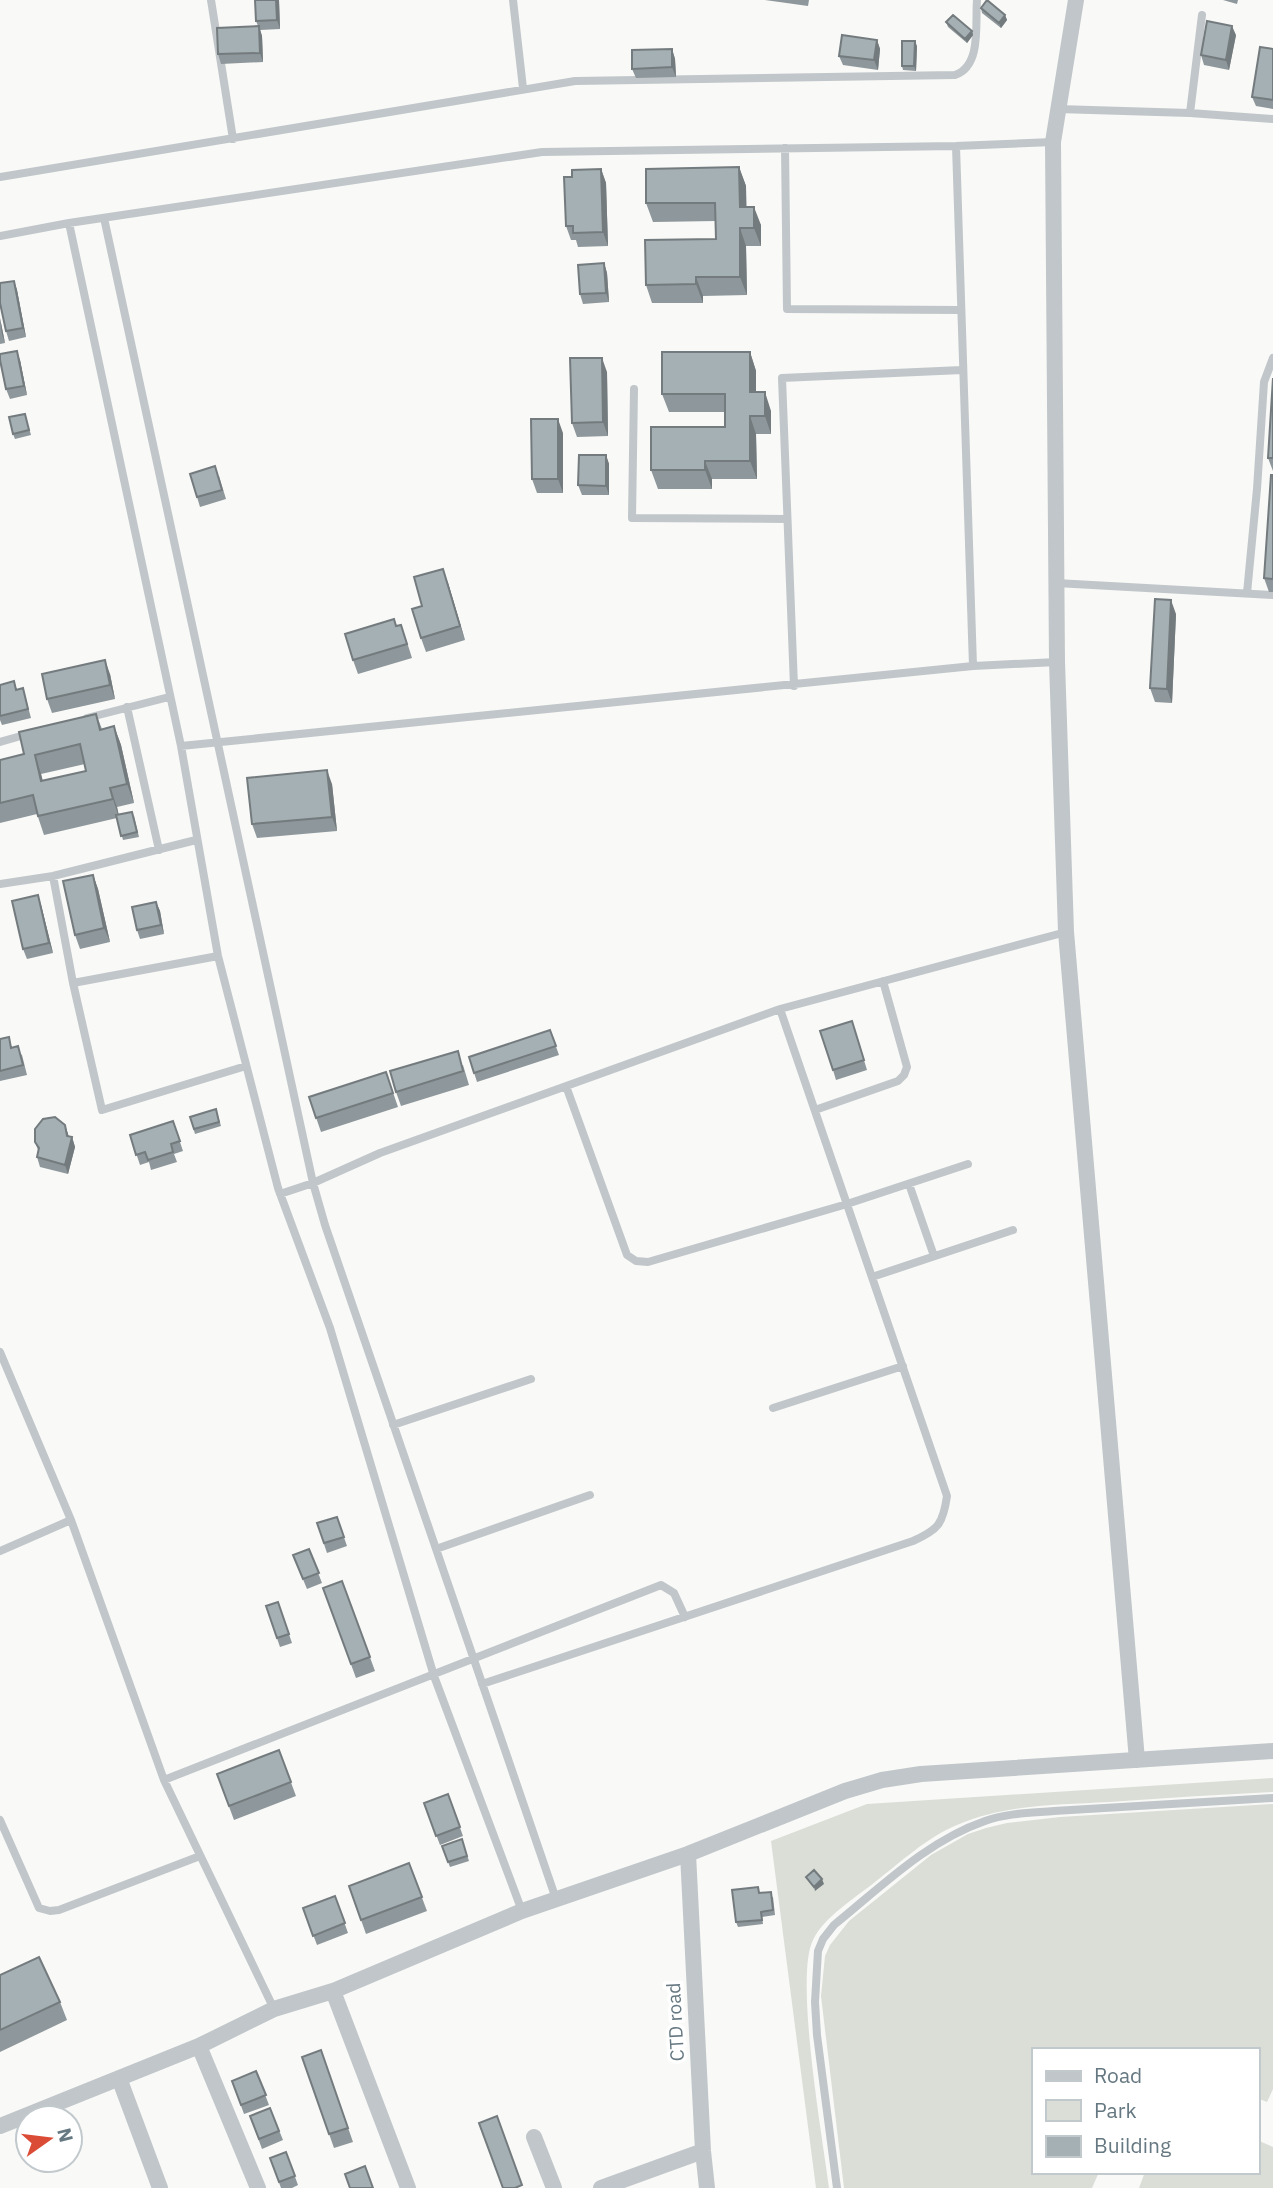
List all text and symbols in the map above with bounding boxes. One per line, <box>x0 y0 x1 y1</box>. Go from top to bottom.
street label: CTD road <box>661 1982 689 2062</box>
legend <box>1032 2048 1259 2174</box>
text: Road <box>1094 2061 1142 2089</box>
text: Park <box>1094 2096 1137 2124</box>
north arrow <box>14 2104 84 2174</box>
text: N <box>52 2125 79 2144</box>
text: Building <box>1094 2131 1171 2159</box>

